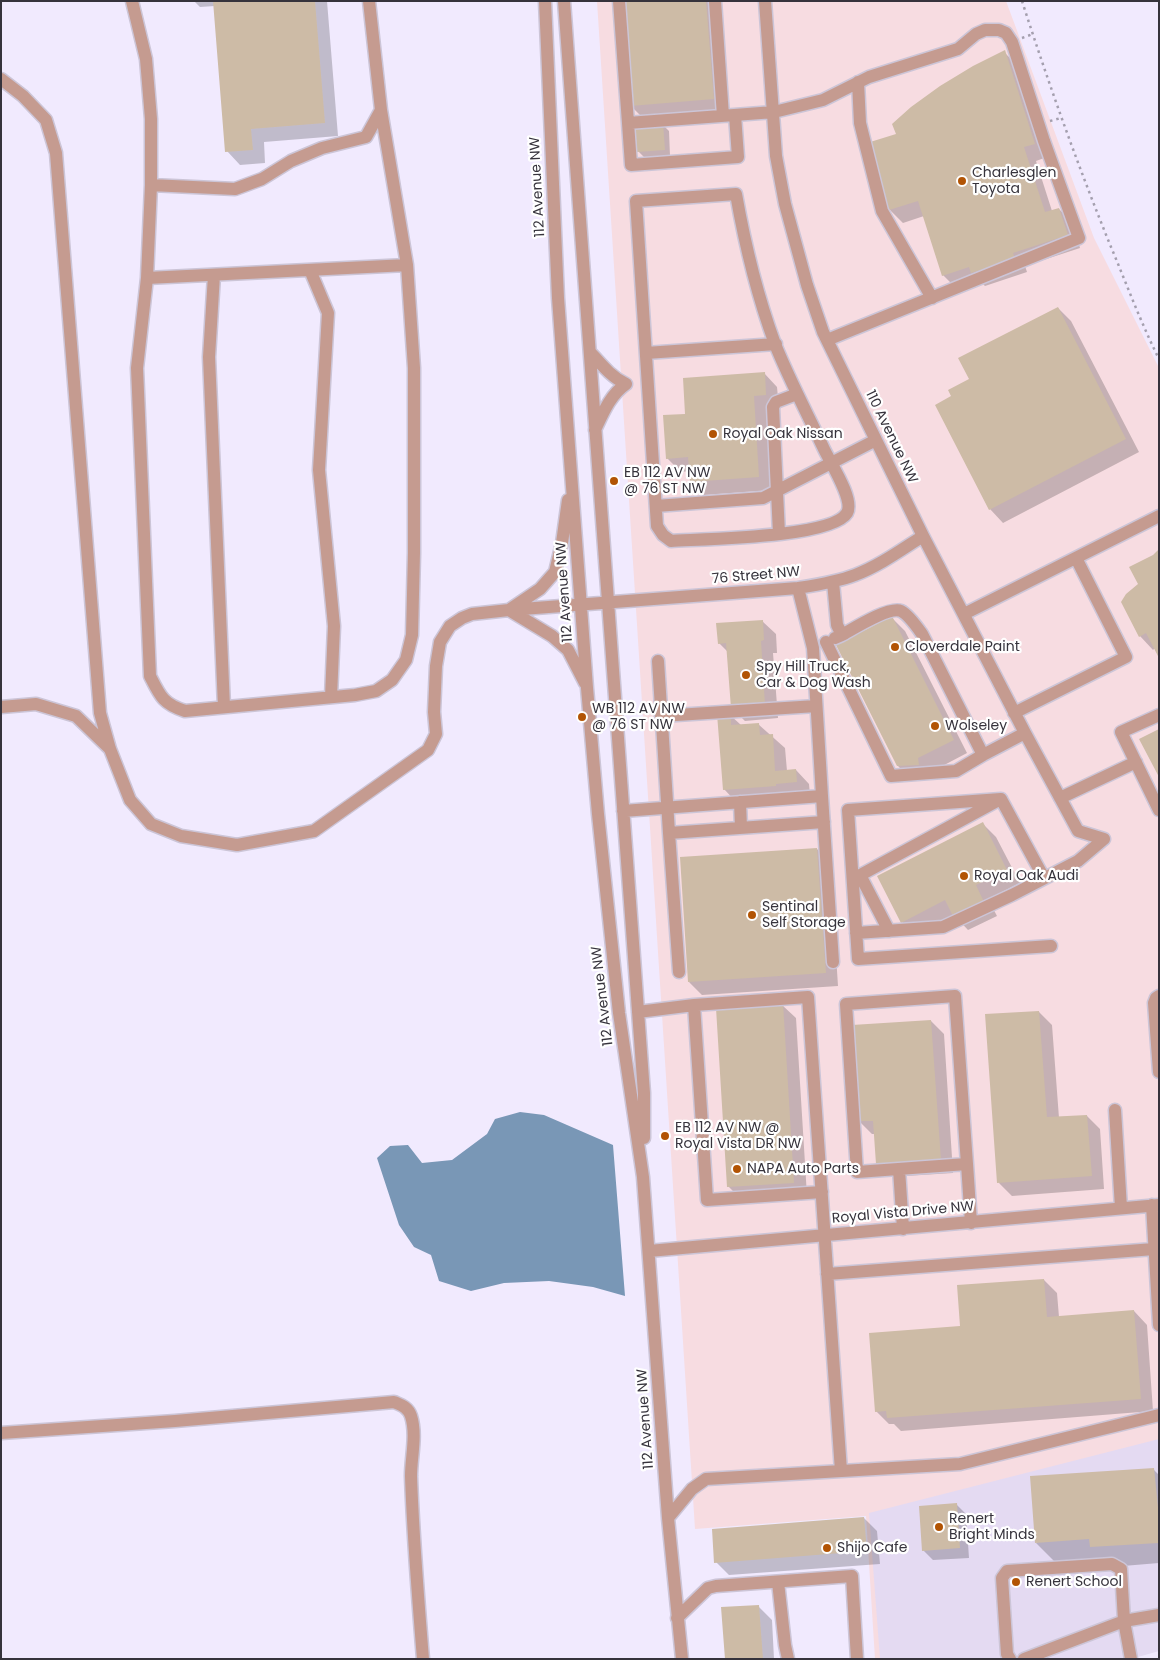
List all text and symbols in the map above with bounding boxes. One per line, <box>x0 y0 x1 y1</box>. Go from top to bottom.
street label: 112 Avenue NW <box>527 136 549 238</box>
place label: Charlesglen Toyota <box>972 165 1056 198</box>
marker: Charlesglen Toyota <box>956 175 968 187</box>
street label: 110 Avenue NW <box>861 388 921 486</box>
place label: Royal Oak Nissan <box>723 426 843 442</box>
marker: Royal Oak Nissan <box>707 428 719 440</box>
place label: EB 112 AV NW @ 76 ST NW <box>624 465 710 498</box>
marker: EB 112 AV NW @ 76 ST NW <box>608 475 620 487</box>
street label: 112 Avenue NW <box>553 541 577 643</box>
street label: 76 Street NW <box>711 564 801 588</box>
place label: Cloverdale Paint <box>905 639 1020 655</box>
marker: Cloverdale Paint <box>889 641 901 653</box>
place label: Spy Hill Truck, Car & Dog Wash <box>756 659 871 692</box>
marker: Spy Hill Truck, Car & Dog Wash <box>740 669 752 681</box>
place label: WB 112 AV NW @ 76 ST NW <box>592 701 685 734</box>
marker: WB 112 AV NW @ 76 ST NW <box>576 711 588 723</box>
place label: Wolseley <box>945 718 1007 734</box>
marker: Wolseley <box>929 720 941 732</box>
place label: Royal Oak Audi <box>974 868 1079 884</box>
marker: Royal Oak Audi <box>958 870 970 882</box>
place label: Sentinal Self Storage <box>762 899 846 932</box>
marker: Sentinal Self Storage <box>746 909 758 921</box>
street label: 112 Avenue NW <box>589 945 617 1047</box>
place label: EB 112 AV NW @ Royal Vista DR NW <box>675 1120 801 1152</box>
marker: EB 112 AV NW @ Royal Vista DR NW <box>659 1130 671 1142</box>
place label: NAPA Auto Parts <box>747 1161 859 1177</box>
marker: NAPA Auto Parts <box>731 1163 743 1175</box>
street label: Royal Vista Drive NW <box>831 1198 975 1228</box>
street label: 112 Avenue NW <box>634 1368 658 1470</box>
place label: Renert Bright Minds <box>949 1511 1035 1544</box>
marker: Renert Bright Minds <box>933 1521 945 1533</box>
place label: Shijo Cafe <box>837 1540 907 1556</box>
marker: Shijo Cafe <box>821 1542 833 1554</box>
place label: Renert School <box>1026 1574 1122 1590</box>
marker: Renert School <box>1010 1576 1022 1588</box>

